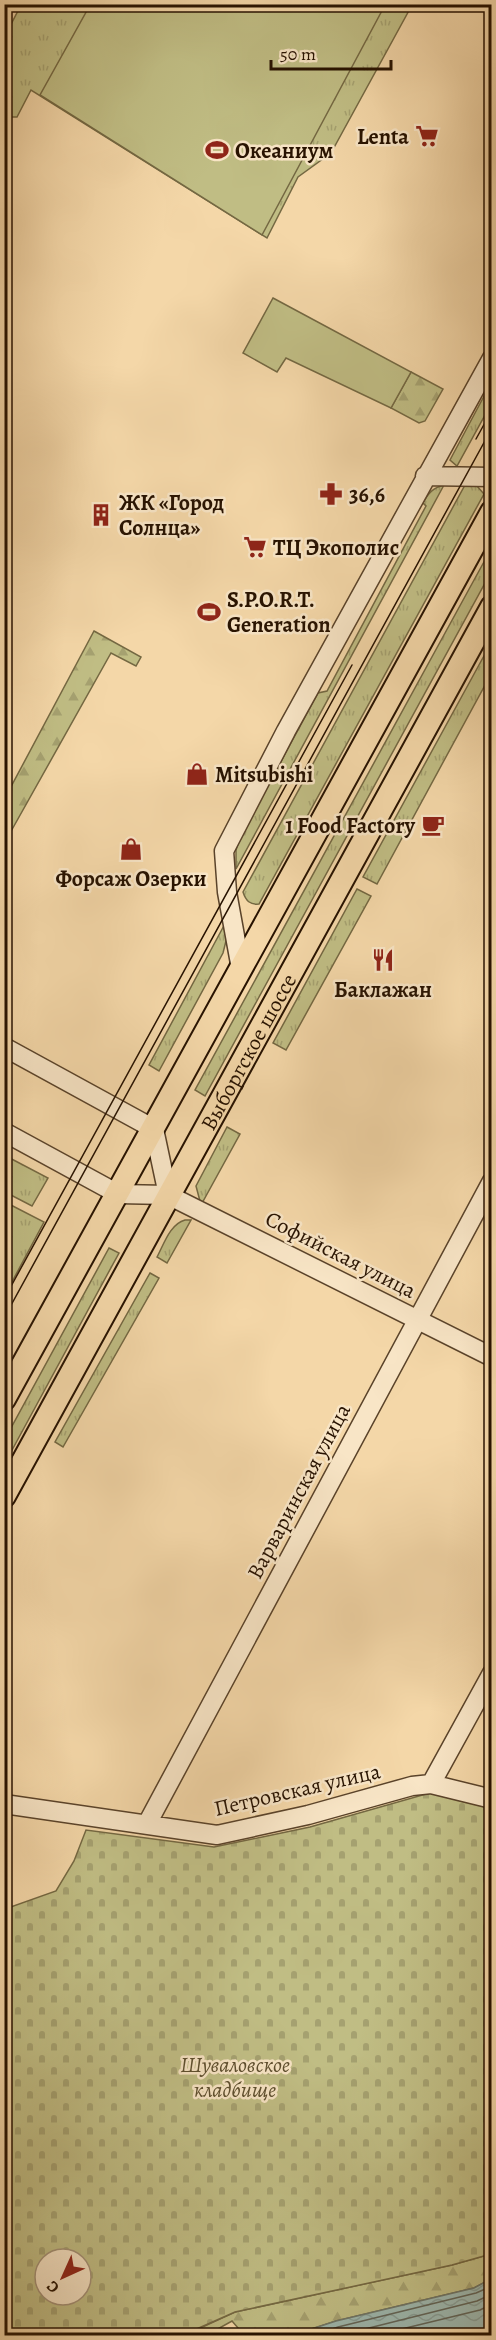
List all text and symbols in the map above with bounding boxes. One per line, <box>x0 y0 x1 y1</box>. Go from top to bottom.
scale bar <box>271 33 391 71</box>
text: 50 m <box>280 42 316 66</box>
place label: Lenta <box>357 122 409 152</box>
supermarket icon: Lenta <box>414 123 440 149</box>
place label: Океаниум <box>235 136 333 166</box>
sports icon: Океаниум <box>204 137 230 163</box>
place label: 36,6 <box>349 480 385 510</box>
pharmacy icon: 36,6 <box>318 481 344 507</box>
place label: ЖК «Город Солнца» <box>119 488 224 543</box>
building icon: ЖК «Город Солнца» <box>88 502 114 528</box>
place label: ТЦ Экополис <box>273 533 399 563</box>
supermarket icon: ТЦ Экополис <box>242 534 268 560</box>
place label: S.P.O.R.T. Generation <box>227 585 331 640</box>
sports icon: S.P.O.R.T. Generation <box>196 599 222 625</box>
place label: Mitsubishi <box>215 760 313 790</box>
shop icon: Mitsubishi <box>184 761 210 787</box>
place label: 1 Food Factory <box>285 811 416 841</box>
cafe icon: 1 Food Factory <box>420 812 446 838</box>
shop icon: Форсаж Озерки <box>118 836 144 862</box>
place label: Форсаж Озерки <box>55 864 207 894</box>
restaurant icon: Баклажан <box>370 947 396 973</box>
street label: Выборгское шоссе <box>194 968 304 1136</box>
place label: Баклажан <box>334 975 432 1005</box>
street label: Софийская улица <box>260 1204 422 1306</box>
street label: Варваринская улица <box>240 1398 358 1584</box>
street label: Петровская улица <box>211 1756 384 1824</box>
park label: Шуваловское кладбище <box>180 2050 290 2105</box>
north arrow <box>33 2247 93 2307</box>
text: С <box>42 2276 64 2298</box>

